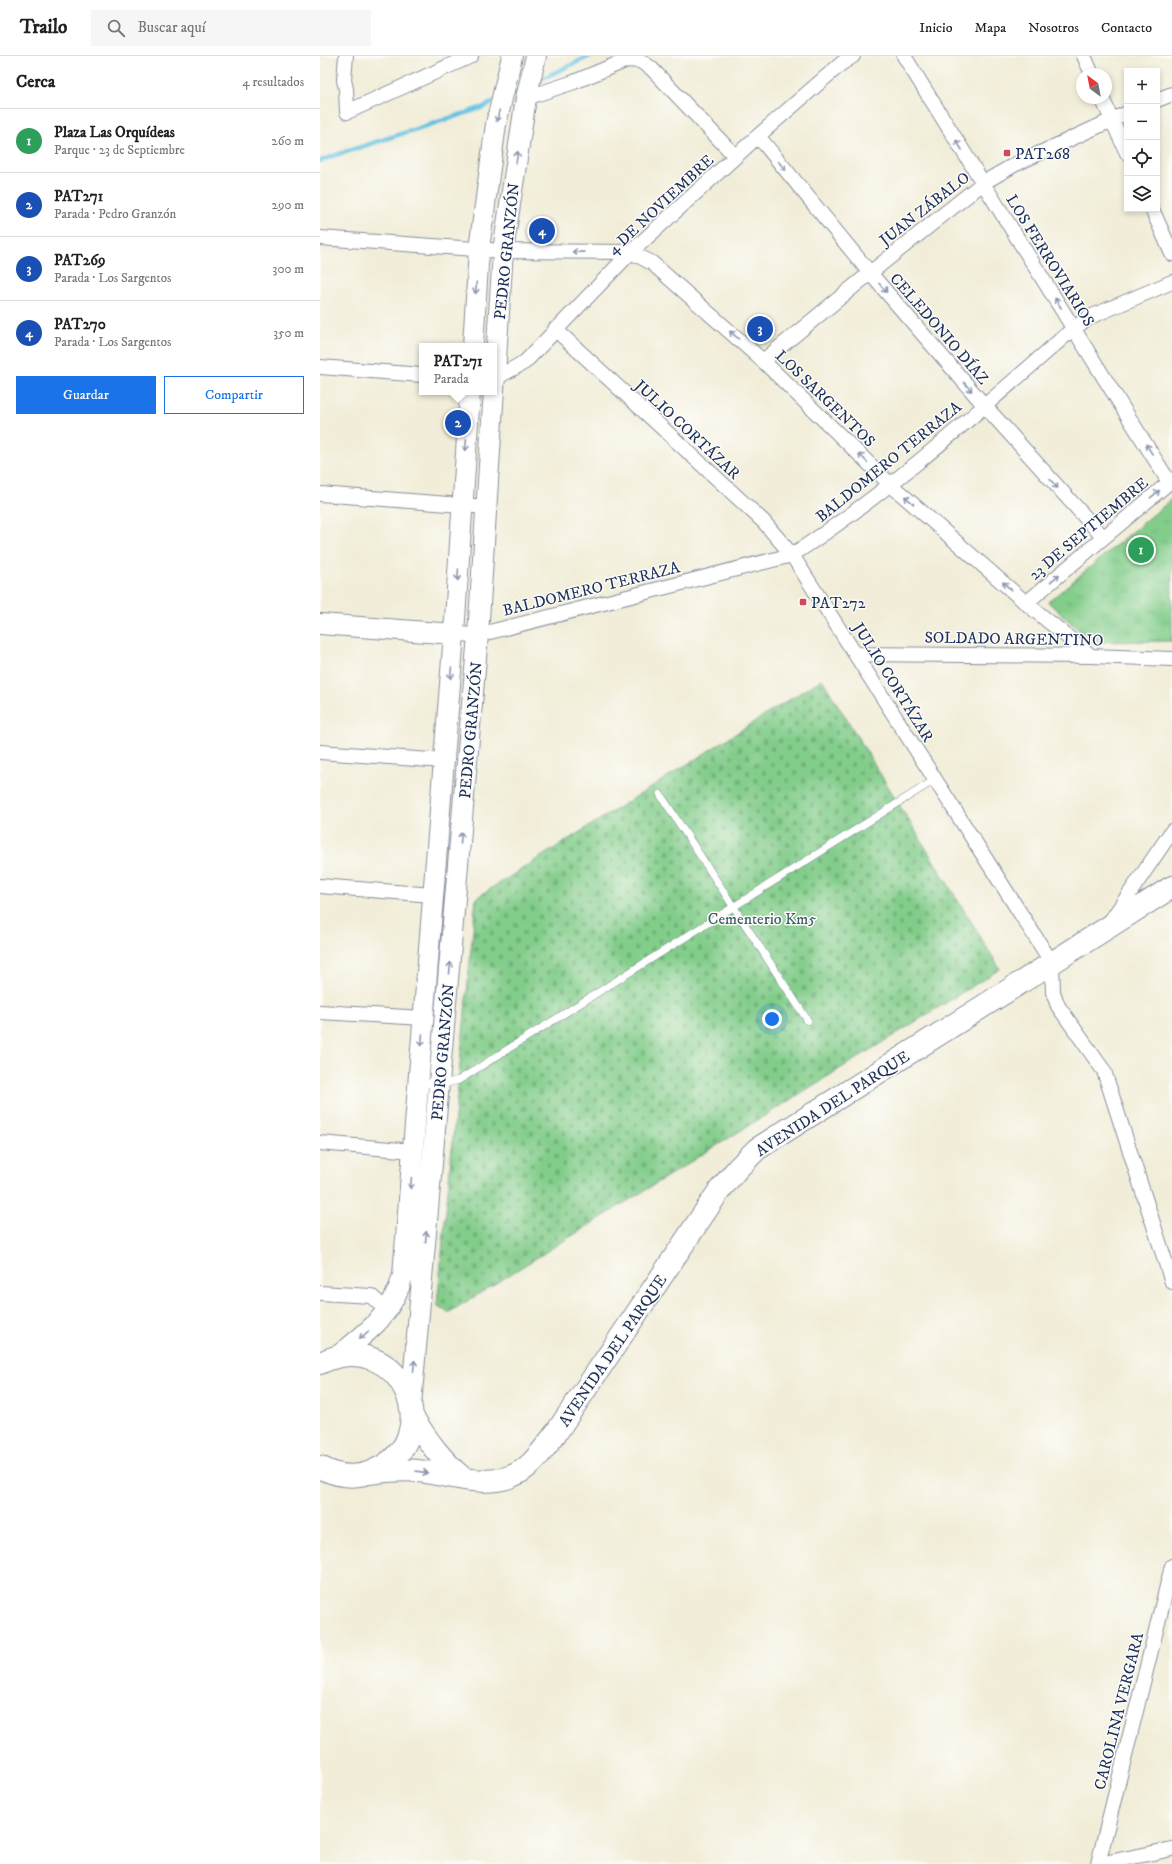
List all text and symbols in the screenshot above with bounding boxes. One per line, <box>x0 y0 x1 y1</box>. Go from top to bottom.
search box <box>91 10 371 46</box>
text: Trailo <box>20 16 67 39</box>
icon: search <box>105 17 127 39</box>
text: Buscar aquí <box>137 18 206 37</box>
text: Inicio <box>919 19 952 37</box>
text: Mapa <box>974 19 1006 37</box>
text: Nosotros <box>1028 19 1079 37</box>
text: Contacto <box>1101 19 1152 37</box>
north arrow <box>1076 68 1112 104</box>
map controls <box>1124 68 1160 212</box>
button: + <box>1124 68 1160 104</box>
text: Cerca <box>16 71 55 93</box>
text: 4 resultados <box>242 74 304 90</box>
button: − <box>1124 104 1160 140</box>
one-way arrow <box>494 109 502 122</box>
text: Plaza Las Orquídeas <box>54 123 175 142</box>
text: 1 <box>27 133 31 149</box>
text: 260 m <box>271 133 304 149</box>
one-way arrow <box>955 139 963 151</box>
button: locate <box>1124 140 1160 176</box>
text: Parque · 23 de Septiembre <box>54 142 185 158</box>
place label: PAT268 <box>1015 144 1070 164</box>
marker: PAT268 <box>1002 148 1012 158</box>
street label: 4 DE NOVIEMBRE <box>603 150 718 259</box>
one-way arrow <box>513 151 521 164</box>
one-way arrow <box>778 161 787 172</box>
street label: JUAN ZÁBALO <box>874 167 974 251</box>
button: layers <box>1124 176 1160 212</box>
street label: PEDRO GRANZÓN <box>490 182 524 320</box>
text: PAT271 <box>54 187 103 206</box>
street label: LOS FERROVIARIOS <box>1001 191 1099 330</box>
text: 2 <box>26 197 32 213</box>
text: 290 m <box>272 197 304 213</box>
text: Parada · Pedro Granzón <box>54 206 176 222</box>
pin: 4 <box>529 216 555 246</box>
one-way arrow <box>572 248 585 256</box>
text: PAT269 <box>54 251 106 270</box>
text: 3 <box>27 261 31 277</box>
text: 300 m <box>273 261 304 277</box>
street label: CELEDONIO DÍAZ <box>885 269 993 388</box>
text: Parada · Los Sargentos <box>54 270 171 286</box>
one-way arrow <box>473 281 480 294</box>
one-way arrow <box>878 283 887 294</box>
one-way arrow <box>1054 298 1062 309</box>
pin: 3 <box>747 314 773 344</box>
text: PAT270 <box>54 315 106 334</box>
text: 4 <box>25 325 33 341</box>
text: 350 m <box>273 325 304 341</box>
one-way arrow <box>729 331 739 340</box>
text: Parada · Los Sargentos <box>54 334 171 350</box>
popup <box>419 343 497 395</box>
street label: LOS SARGENTOS <box>771 346 879 452</box>
text: PAT271 <box>433 352 483 371</box>
text: Parada <box>433 371 469 387</box>
street label: JULIO CORTÁZAR <box>629 374 744 484</box>
button: Guardar <box>16 376 156 414</box>
button: Compartir <box>164 376 304 414</box>
one-way arrow <box>963 381 972 392</box>
street label: BALDOMERO TERRAZA <box>812 396 966 527</box>
pin: 2 <box>445 408 471 438</box>
one-way arrow <box>463 438 470 451</box>
one-way arrow <box>1144 443 1152 455</box>
one-way arrow <box>858 453 868 462</box>
street label: 23 DE SEPTIEMBRE <box>1025 473 1152 585</box>
one-way arrow <box>1050 478 1059 489</box>
one-way arrow <box>1149 489 1160 498</box>
one-way arrow <box>904 496 914 505</box>
pin: 1 <box>1128 535 1154 565</box>
street label: BALDOMERO TERRAZA <box>501 557 683 621</box>
one-way arrow <box>454 568 461 581</box>
one-way arrow <box>1050 573 1061 582</box>
one-way arrow <box>1001 582 1012 591</box>
place label: PAT272 <box>811 593 866 613</box>
marker: PAT272 <box>798 597 808 607</box>
street label: JULIO CORTÁZAR <box>847 617 938 746</box>
street label: SOLDADO ARGENTINO <box>924 627 1104 651</box>
street label: PEDRO GRANZÓN <box>455 661 487 799</box>
one-way arrow <box>447 666 454 679</box>
one-way arrow <box>457 832 464 845</box>
park label: Cementerio Km5 <box>708 909 816 929</box>
one-way arrow <box>446 962 453 975</box>
street label: PEDRO GRANZÓN <box>427 983 459 1121</box>
your location <box>762 1009 782 1029</box>
one-way arrow <box>418 1033 425 1046</box>
street label: AVENIDA DEL PARQUE <box>752 1047 913 1161</box>
one-way arrow <box>407 1176 414 1189</box>
one-way arrow <box>422 1231 430 1244</box>
street label: AVENIDA DEL PARQUE <box>554 1271 671 1430</box>
one-way arrow <box>359 1330 370 1339</box>
one-way arrow <box>411 1360 418 1373</box>
one-way arrow <box>415 1468 428 1476</box>
street label: CAROLINA VERGARA <box>1090 1630 1148 1792</box>

